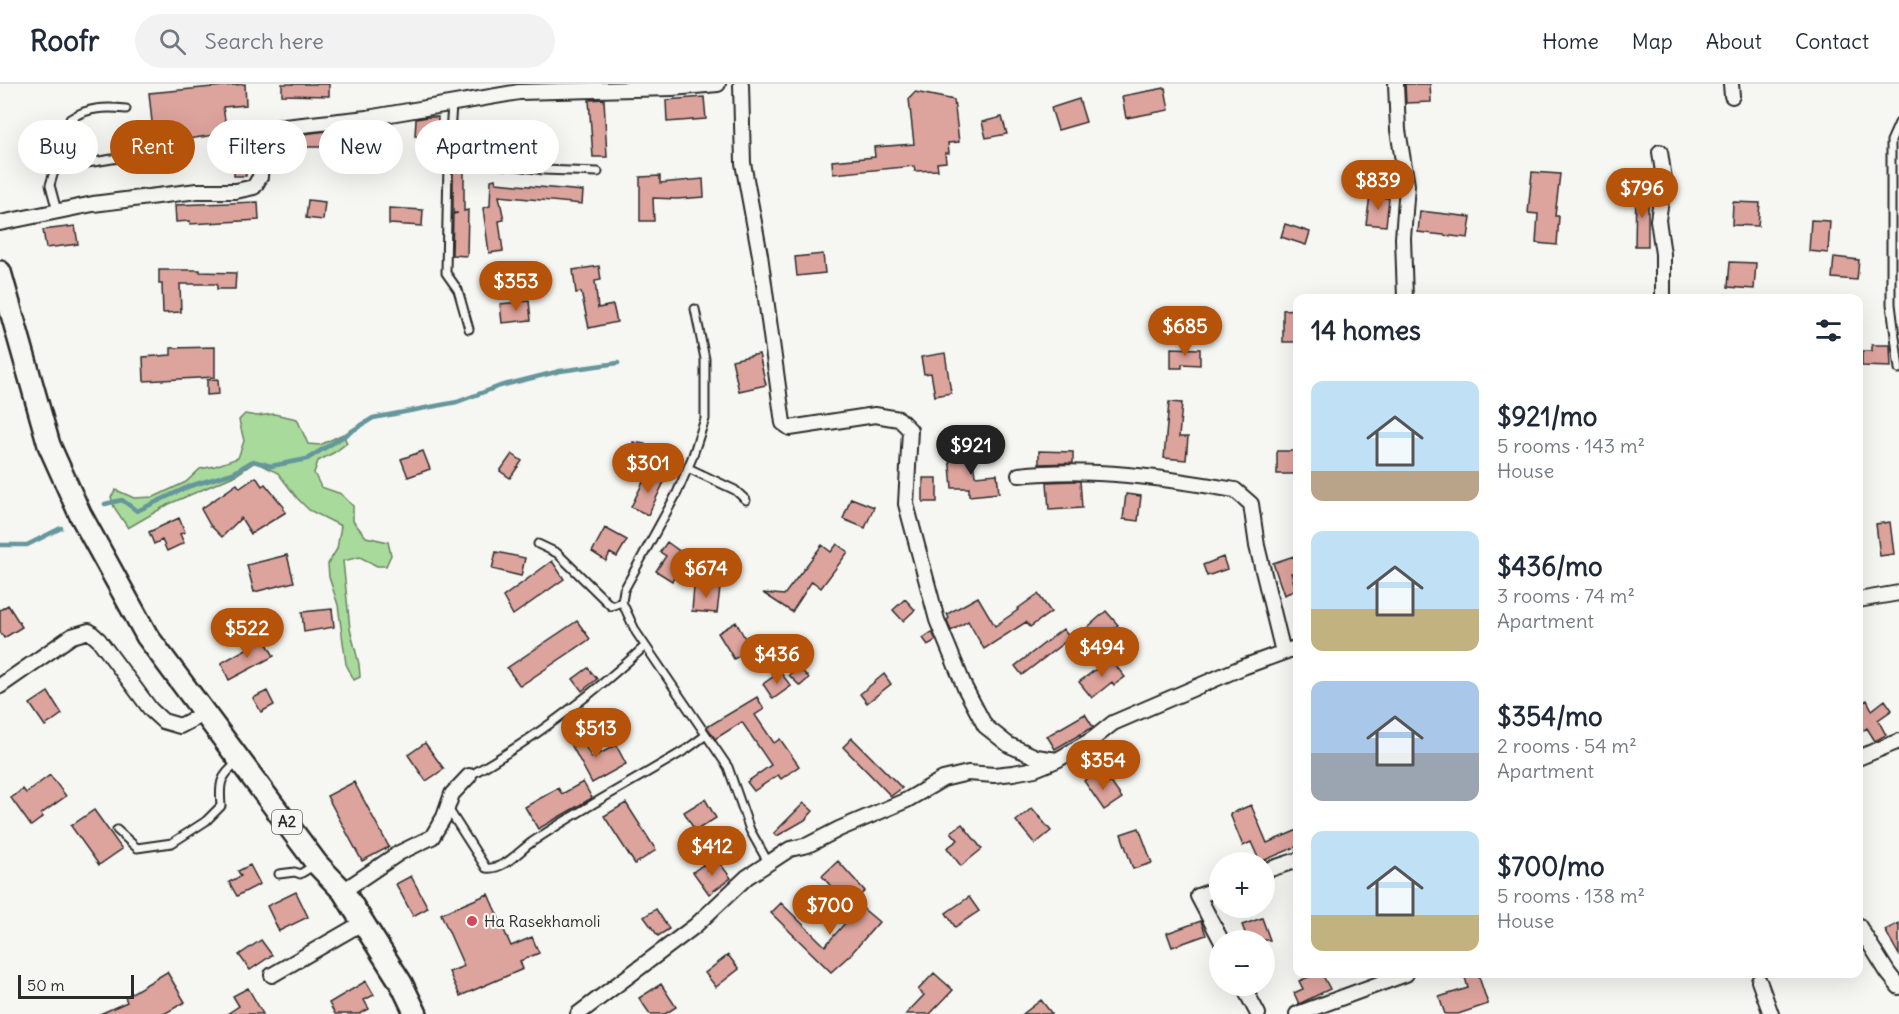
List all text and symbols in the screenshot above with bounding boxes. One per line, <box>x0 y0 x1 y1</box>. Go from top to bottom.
search box <box>135 14 555 68</box>
text: Roofr <box>30 23 99 59</box>
icon: search <box>156 25 189 58</box>
text: Search here <box>204 27 324 55</box>
text: Home <box>1542 28 1599 55</box>
text: Map <box>1632 28 1673 55</box>
text: About <box>1706 28 1762 55</box>
text: Contact <box>1795 28 1869 55</box>
chip: Buy <box>18 120 98 174</box>
chip: Rent <box>110 120 195 174</box>
chip: Filters <box>207 120 307 174</box>
chip: New <box>319 120 403 174</box>
chip: Apartment <box>415 120 559 174</box>
pin: $839 <box>1342 160 1414 211</box>
text: $839 <box>1355 167 1401 192</box>
pin: $796 <box>1606 168 1678 219</box>
text: $796 <box>1620 175 1664 200</box>
pin: $353 <box>480 261 552 312</box>
text: $353 <box>493 268 539 293</box>
pin: $685 <box>1149 306 1221 357</box>
text: $685 <box>1162 313 1208 338</box>
text: 14 homes <box>1311 314 1421 347</box>
icon: filters <box>1812 314 1845 347</box>
text: $921/mo <box>1497 400 1597 433</box>
icon: home <box>1359 405 1431 477</box>
pin: $921 <box>935 425 1007 476</box>
text: $921 <box>950 432 992 457</box>
text: 5 rooms · 143 m² <box>1497 433 1645 458</box>
pin: $301 <box>612 443 684 494</box>
text: $301 <box>626 450 670 475</box>
text: House <box>1497 458 1554 483</box>
pin: $674 <box>670 548 742 599</box>
text: $436/mo <box>1497 550 1603 583</box>
text: $674 <box>684 555 728 580</box>
icon: home <box>1359 555 1431 627</box>
text: 3 rooms · 74 m² <box>1497 583 1635 608</box>
pin: $522 <box>211 608 283 659</box>
text: Apartment <box>1497 608 1594 633</box>
text: $522 <box>225 615 269 640</box>
pin: $494 <box>1066 627 1138 678</box>
pin: $436 <box>741 634 813 685</box>
text: $494 <box>1079 634 1125 659</box>
text: $436 <box>754 641 800 666</box>
text: $354/mo <box>1497 700 1603 733</box>
icon: home <box>1359 705 1431 777</box>
pin: $513 <box>560 708 632 759</box>
text: $513 <box>575 715 617 740</box>
text: 2 rooms · 54 m² <box>1497 733 1637 758</box>
pin: $354 <box>1067 740 1139 791</box>
text: $354 <box>1080 747 1126 772</box>
text: Apartment <box>1497 758 1594 783</box>
road number: A2 <box>272 810 302 834</box>
pin: $412 <box>676 826 748 877</box>
text: $412 <box>691 833 733 858</box>
text: $700/mo <box>1497 850 1605 883</box>
map controls <box>1209 852 1275 996</box>
button: + <box>1209 852 1275 918</box>
icon: home <box>1359 855 1431 927</box>
text: 5 rooms · 138 m² <box>1497 883 1645 908</box>
pin: $700 <box>794 885 866 936</box>
text: $700 <box>806 892 854 917</box>
text: House <box>1497 908 1554 933</box>
place label: Ha Rasekhamoli <box>484 911 600 931</box>
marker: Ha Rasekhamoli <box>465 914 479 928</box>
button: − <box>1209 930 1275 996</box>
scale bar <box>18 972 134 1000</box>
text: 50 m <box>27 975 65 995</box>

